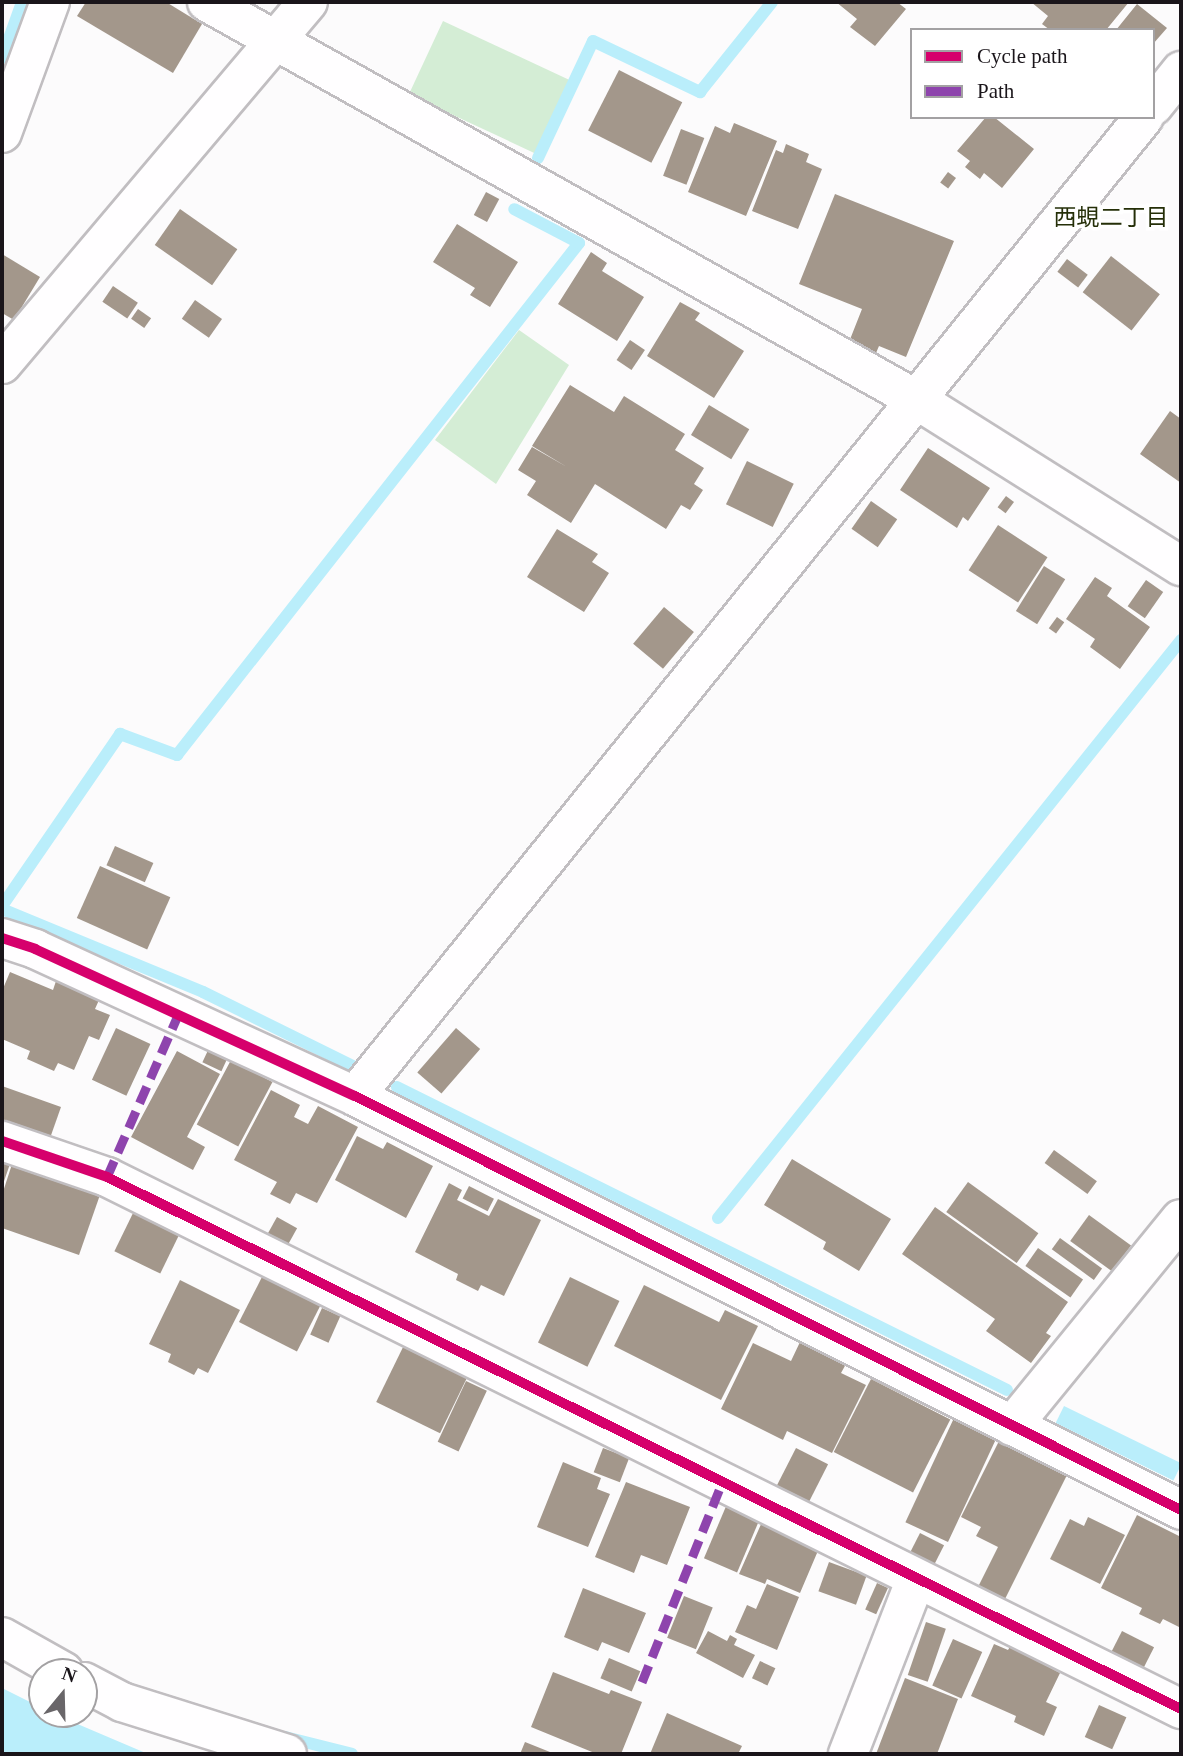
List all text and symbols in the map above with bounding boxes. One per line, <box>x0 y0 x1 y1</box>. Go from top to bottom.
legend <box>910 28 1155 119</box>
text: Cycle path <box>977 44 1067 68</box>
text: Path <box>977 79 1014 103</box>
district label: 西蜆二丁目 <box>1054 204 1168 232</box>
north arrow <box>28 1658 98 1728</box>
text: N <box>59 1662 79 1687</box>

